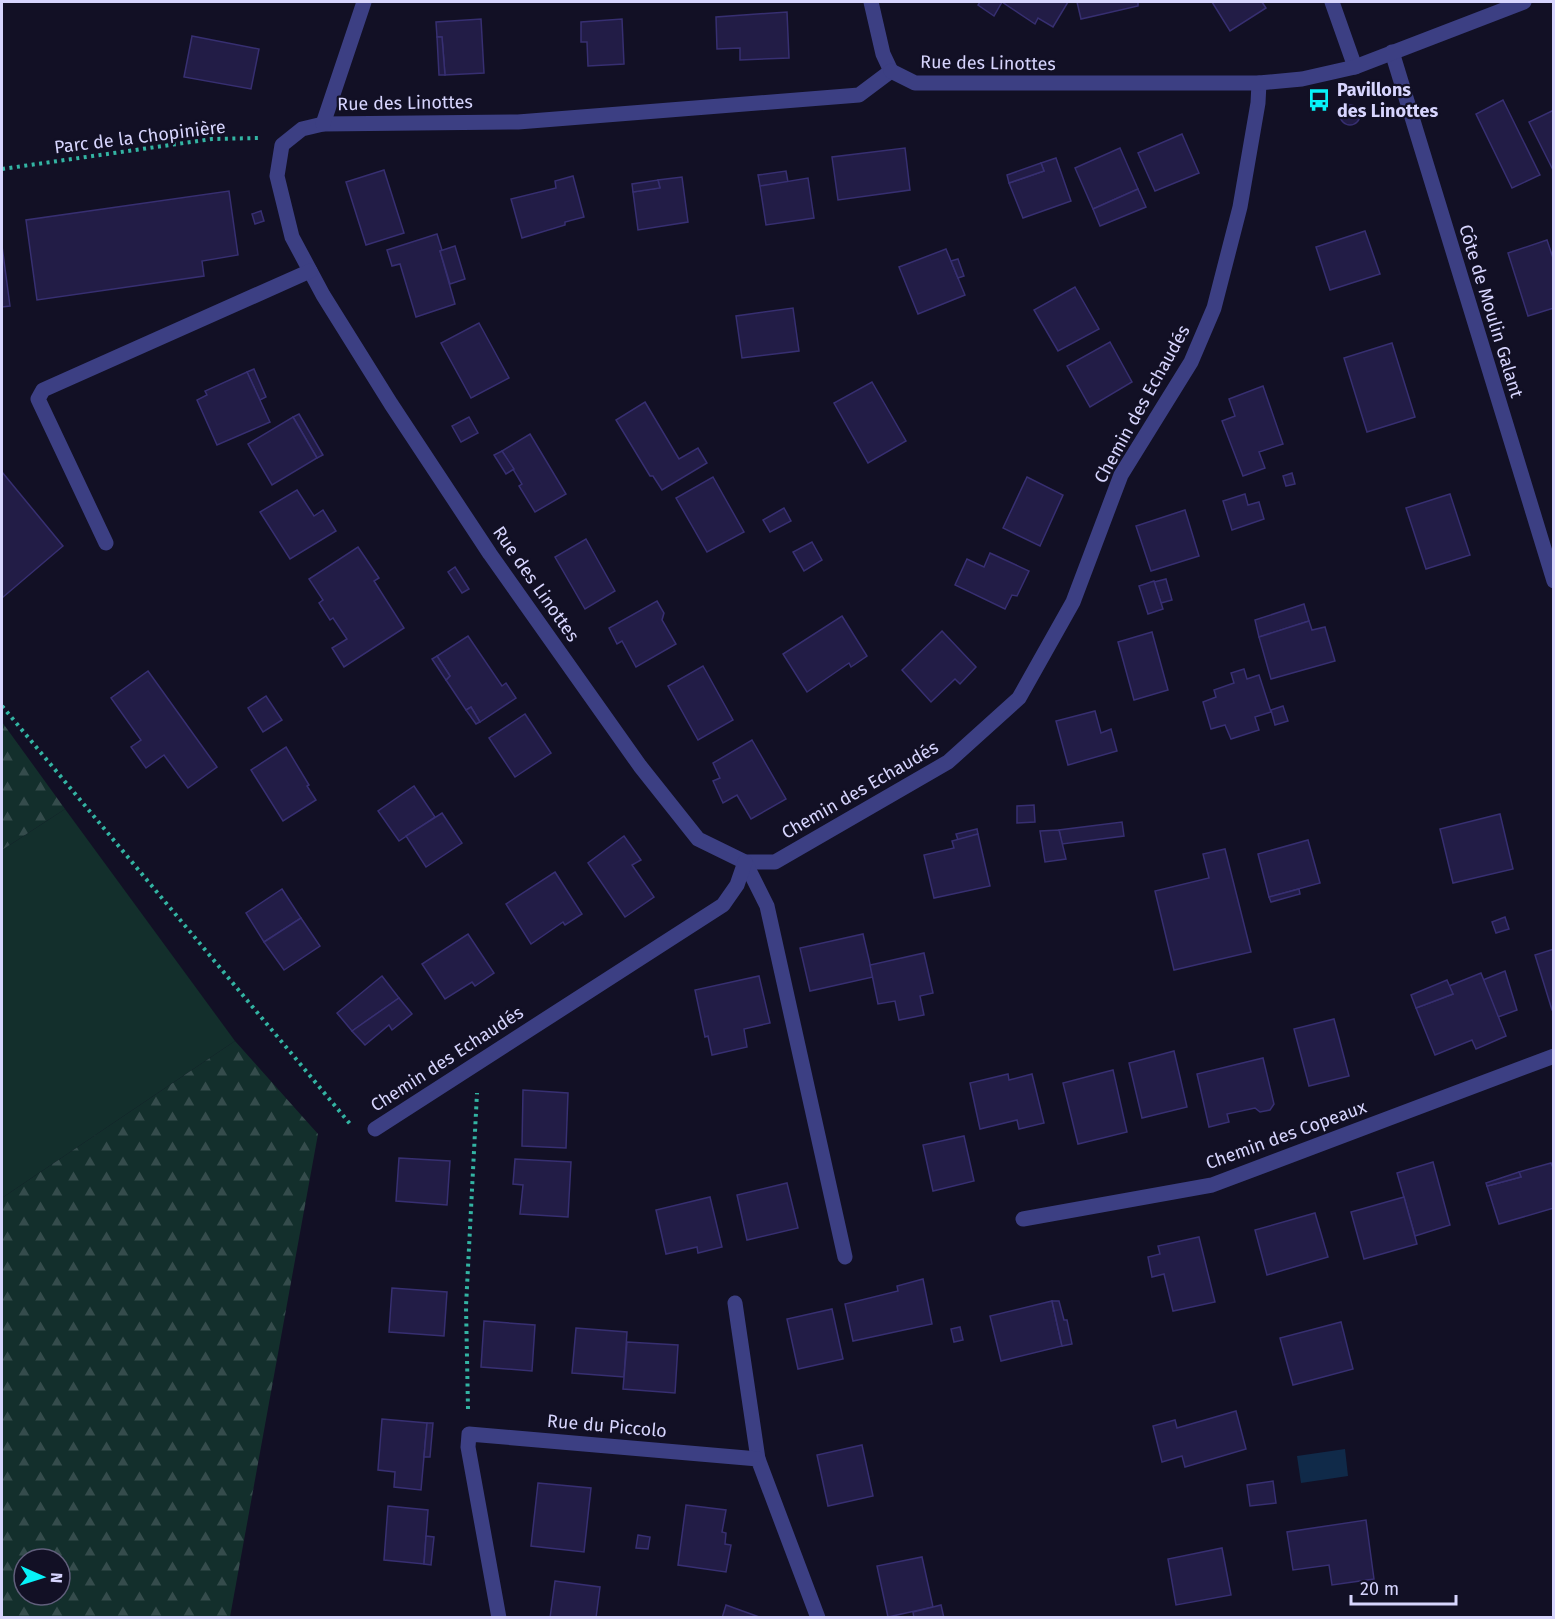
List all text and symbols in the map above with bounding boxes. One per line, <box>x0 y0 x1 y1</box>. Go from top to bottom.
street label: Rue des Linottes <box>920 51 1056 75</box>
place label: Pavillons des Linottes <box>1337 79 1438 122</box>
bus stop icon: Pavillons des Linottes <box>1306 87 1332 113</box>
street label: Rue des Linottes <box>337 91 473 115</box>
street label: Parc de la Chopinière <box>53 116 227 158</box>
street label: Côte de Moulin Galant <box>1454 222 1528 401</box>
street label: Chemin des Echaudés <box>1089 321 1195 487</box>
street label: Rue des Linottes <box>488 522 584 646</box>
street label: Chemin des Echaudés <box>778 736 942 844</box>
street label: Chemin des Echaudés <box>367 1001 527 1117</box>
street label: Chemin des Copeaux <box>1203 1096 1370 1174</box>
street label: Rue du Piccolo <box>546 1410 668 1442</box>
north arrow <box>12 1547 72 1607</box>
scale bar <box>1351 1568 1456 1606</box>
text: N <box>47 1572 66 1584</box>
text: 20 m <box>1360 1578 1399 1600</box>

